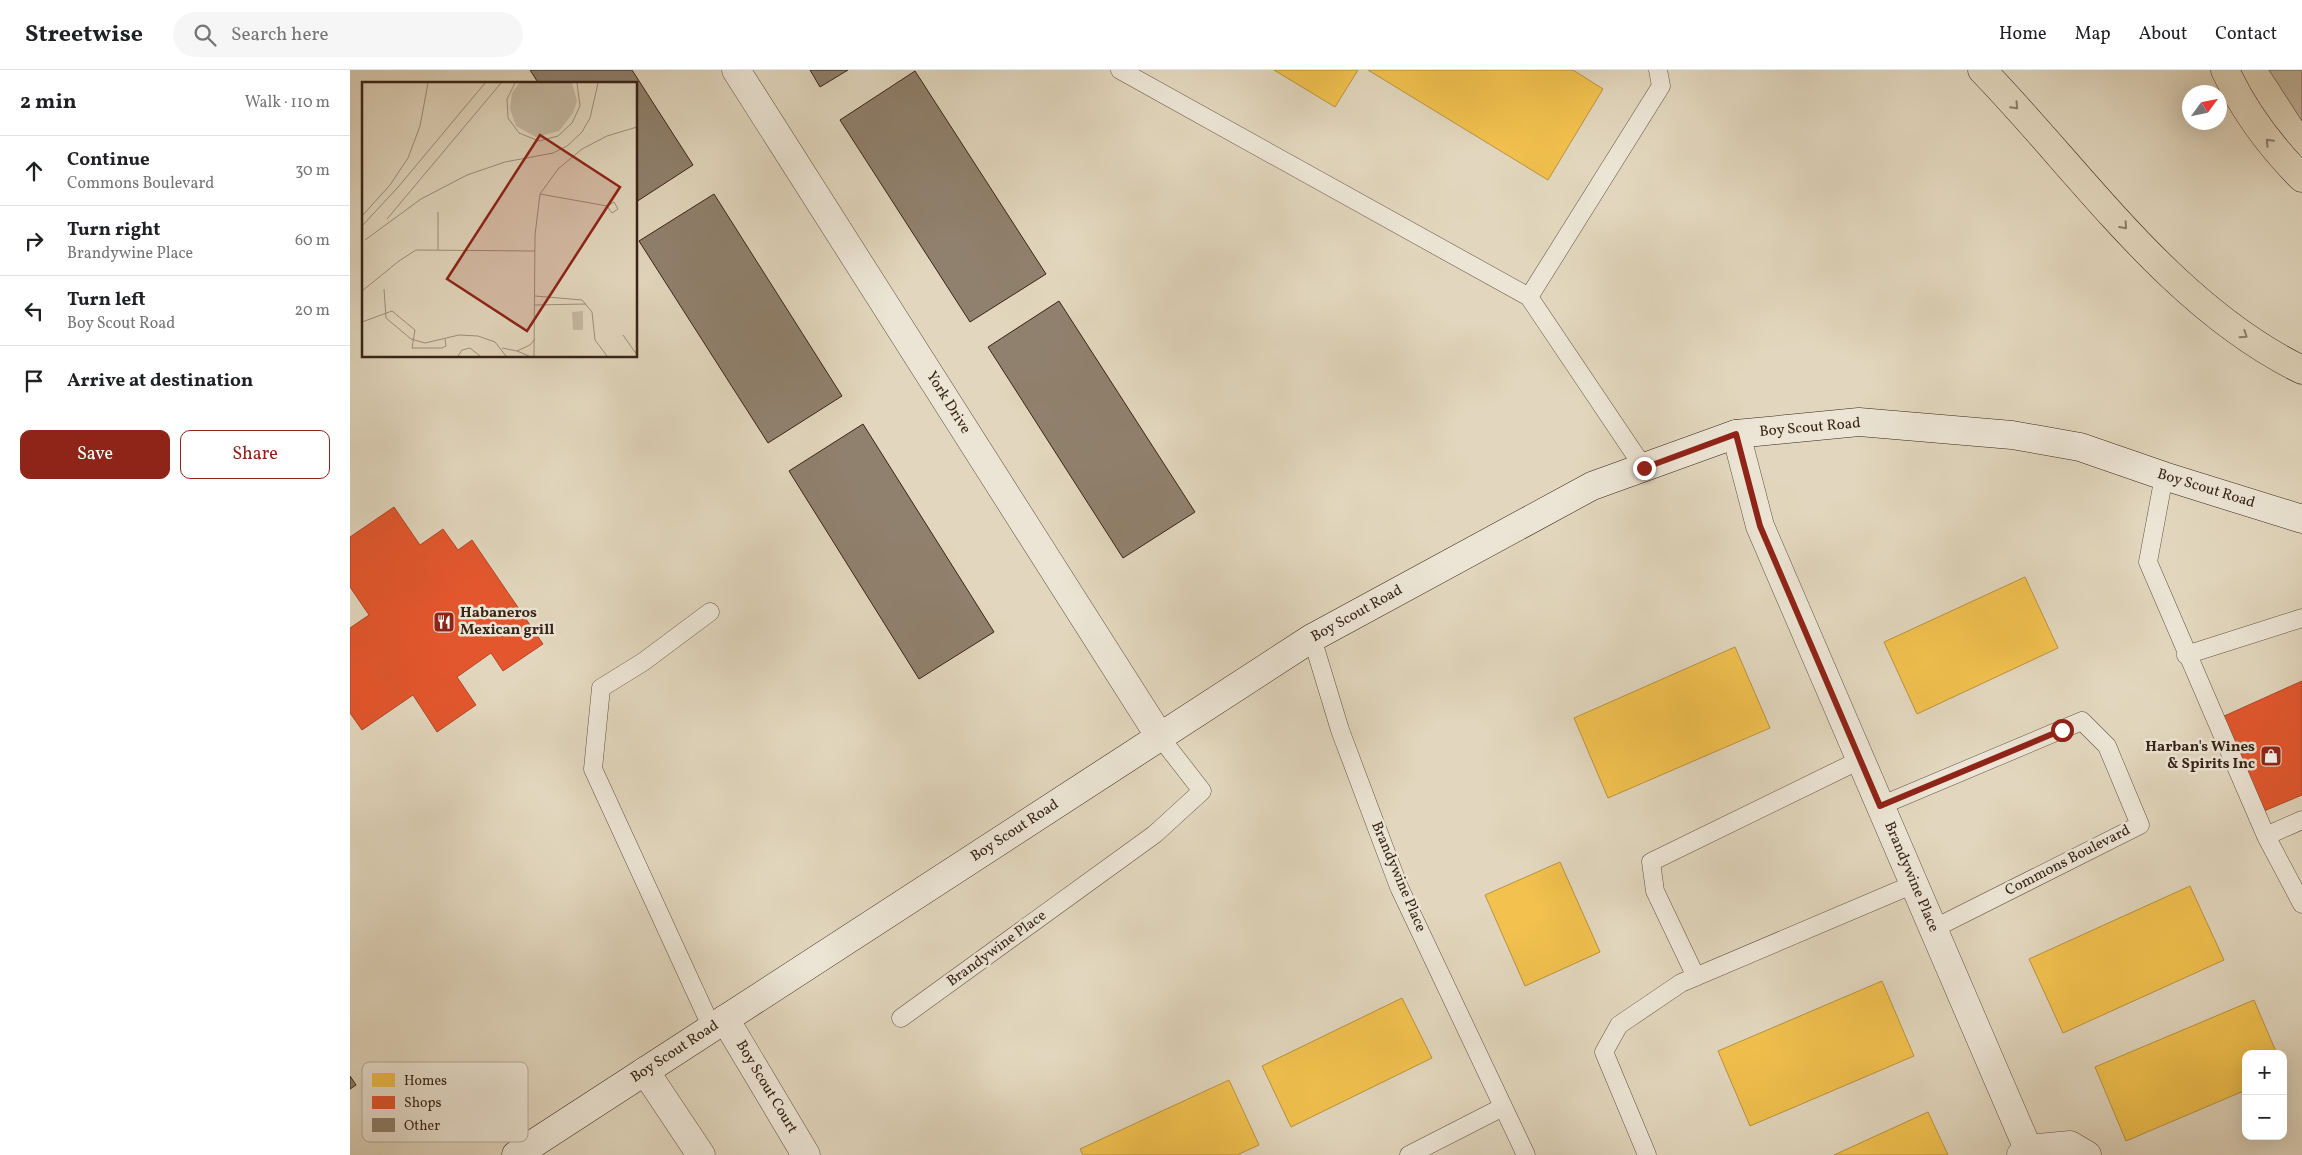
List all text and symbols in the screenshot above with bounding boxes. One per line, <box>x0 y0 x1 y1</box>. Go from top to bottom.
search box <box>173 12 523 57</box>
text: Streetwise <box>25 18 143 52</box>
icon: search <box>191 21 219 49</box>
text: Search here <box>231 22 328 48</box>
text: Home <box>1999 22 2047 47</box>
text: Map <box>2075 22 2111 47</box>
text: About <box>2139 22 2187 47</box>
text: Contact <box>2215 22 2277 47</box>
inset map <box>362 82 638 358</box>
north arrow <box>2182 85 2227 130</box>
text: 2 min <box>20 88 77 117</box>
text: Walk · 110 m <box>245 92 330 114</box>
one-way arrow <box>2009 100 2018 109</box>
one-way arrow <box>2266 139 2275 148</box>
text: Continue <box>67 147 150 173</box>
icon: ahead <box>20 157 48 185</box>
text: 30 m <box>295 160 330 182</box>
text: Commons Boulevard <box>67 173 214 195</box>
text: Turn right <box>67 217 160 243</box>
one-way arrow <box>2118 221 2127 230</box>
icon: right <box>20 227 48 255</box>
text: 60 m <box>295 230 330 252</box>
text: Brandywine Place <box>67 243 193 265</box>
text: Turn left <box>67 287 146 313</box>
icon: left <box>20 297 48 325</box>
text: 20 m <box>295 300 330 322</box>
text: Boy Scout Road <box>67 313 175 335</box>
one-way arrow <box>2238 329 2248 338</box>
icon: arrive <box>20 367 48 395</box>
text: Arrive at destination <box>67 368 253 394</box>
street label: York Drive <box>921 368 975 438</box>
street label: Boy Scout Road <box>1759 413 1861 443</box>
button: Save <box>20 430 170 479</box>
button: Share <box>180 430 330 479</box>
route end <box>1633 457 1656 480</box>
street label: Boy Scout Road <box>2154 464 2258 514</box>
street label: Boy Scout Road <box>1308 580 1406 648</box>
place label: Habaneros Mexican grill <box>460 603 554 641</box>
restaurant icon: Habaneros Mexican grill <box>432 610 456 634</box>
route start <box>2051 719 2074 742</box>
place label: Harban's Wines & Spirits Inc <box>2145 737 2255 775</box>
shop icon: Harban's Wines & Spirits Inc <box>2259 744 2283 768</box>
street label: Boy Scout Road <box>967 795 1063 867</box>
street label: Brandywine Place <box>1365 818 1431 936</box>
street label: Brandywine Place <box>1878 818 1944 936</box>
street label: Commons Boulevard <box>2002 820 2134 902</box>
street label: Brandywine Place <box>943 906 1051 992</box>
street label: Boy Scout Road <box>627 1016 723 1088</box>
street label: Boy Scout Court <box>730 1036 802 1138</box>
map controls <box>2242 1050 2287 1140</box>
button: + <box>2242 1050 2287 1095</box>
legend <box>362 1062 528 1142</box>
text: Homes <box>404 1072 447 1091</box>
text: Shops <box>404 1094 442 1113</box>
button: − <box>2242 1095 2287 1140</box>
text: Other <box>404 1117 440 1136</box>

